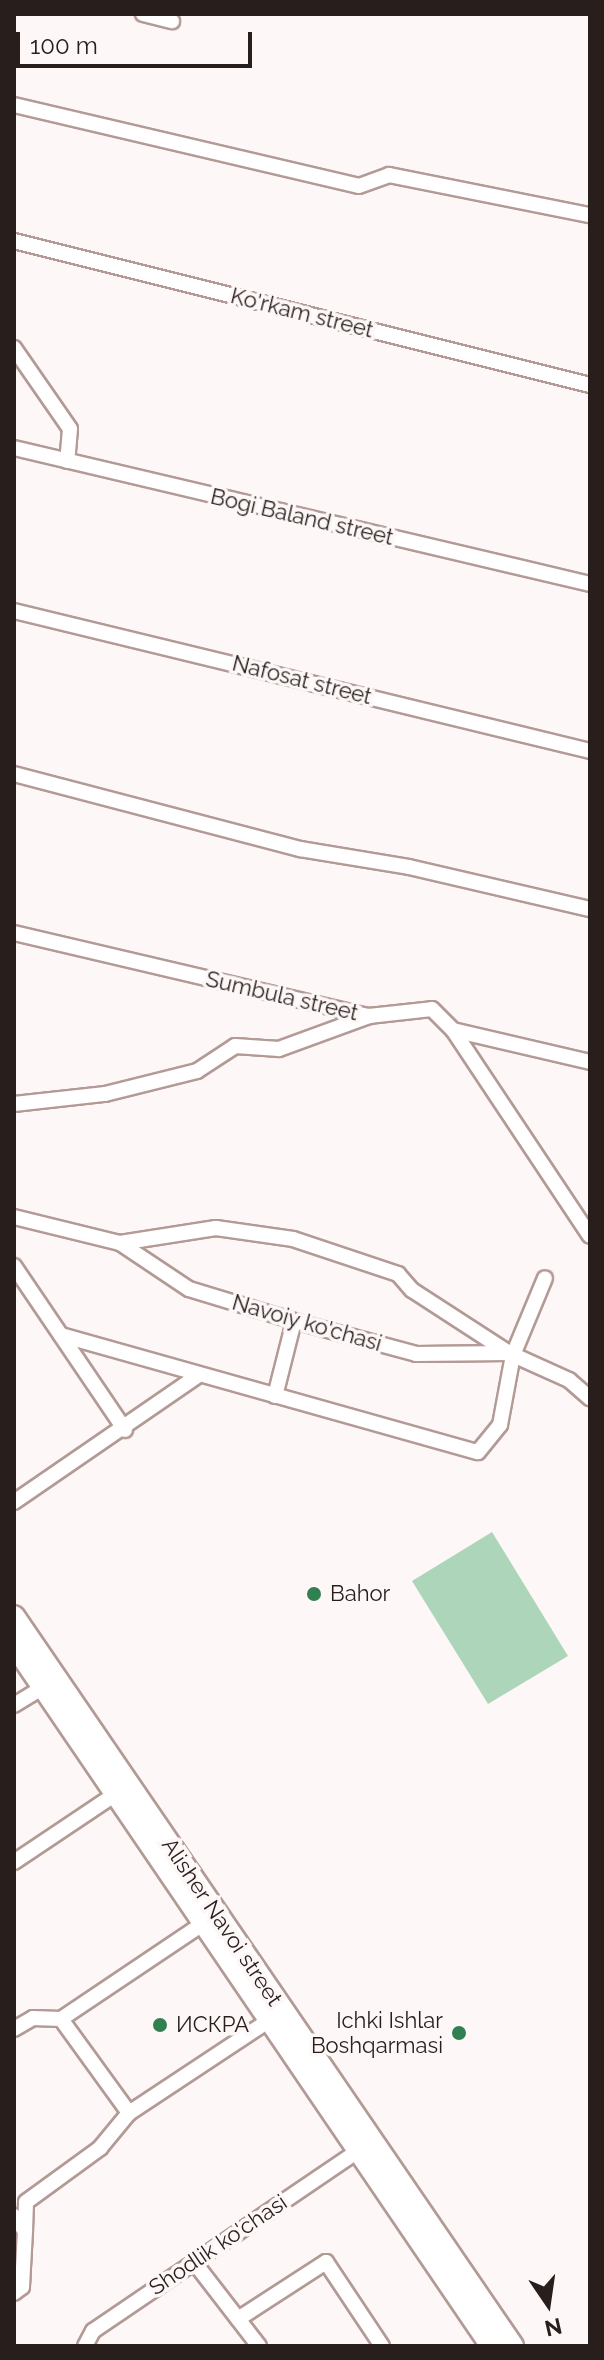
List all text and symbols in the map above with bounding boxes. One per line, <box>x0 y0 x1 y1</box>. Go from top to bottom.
scale bar <box>20 16 256 66</box>
text: 100 m <box>30 31 98 60</box>
street label: Ko'rkam street <box>228 283 376 343</box>
street label: Bogi Baland street <box>208 483 396 551</box>
street label: Nafosat street <box>230 650 374 710</box>
street label: Sumbula street <box>203 966 361 1026</box>
street label: Navoiy ko'chasi <box>229 1289 385 1357</box>
place label: Bahor <box>330 1581 390 1607</box>
marker: Bahor <box>305 1585 323 1603</box>
street label: Alisher Navoi street <box>156 1833 288 2011</box>
place label: Ichki Ishlar Boshqarmasi <box>311 2007 443 2058</box>
place label: ИСКРА <box>176 2012 249 2038</box>
marker: ИСКРА <box>151 2016 169 2034</box>
marker: Ichki Ishlar Boshqarmasi <box>450 2024 468 2042</box>
street label: Shodlik ko'chasi <box>144 2189 292 2301</box>
north arrow <box>508 2264 588 2344</box>
text: N <box>542 2313 565 2342</box>

